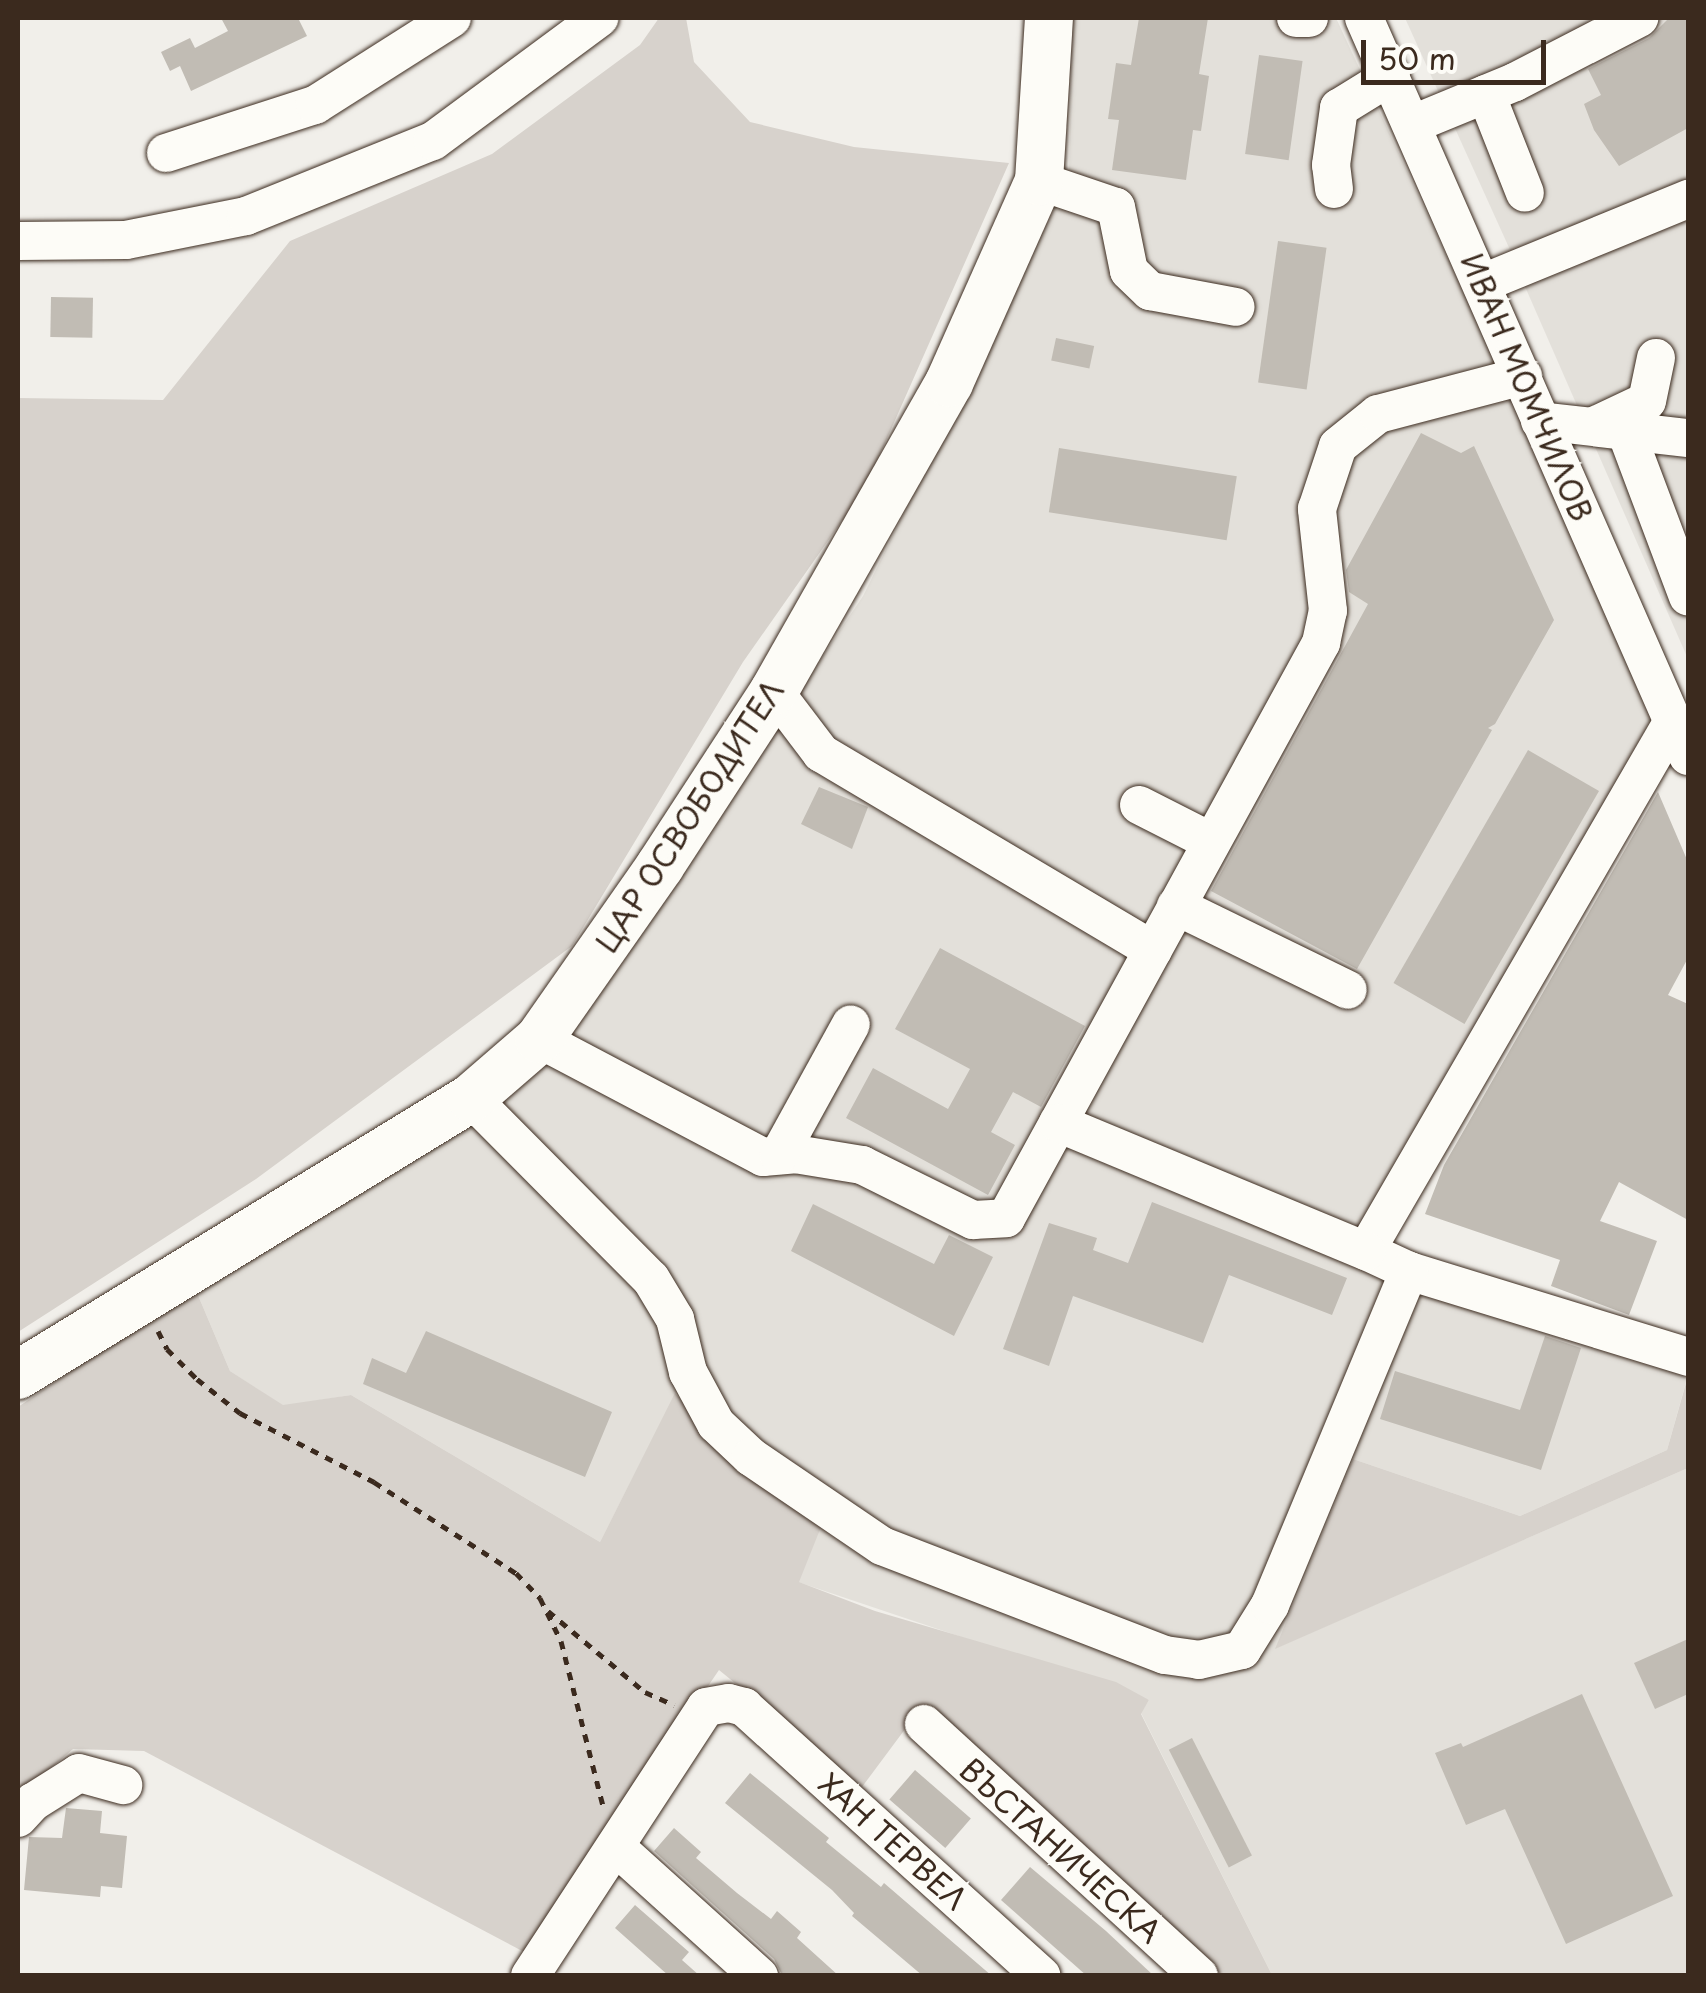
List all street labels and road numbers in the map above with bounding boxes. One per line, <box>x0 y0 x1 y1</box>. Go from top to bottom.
street label: ИВАН МОМЧИЛОВ <box>1454 247 1600 527</box>
street label: ЦАР ОСВОБОДИТЕЛ <box>588 674 790 958</box>
street label: ВЪСТАНИЧЕСКА <box>953 1750 1169 1950</box>
street label: ХАН ТЕРВЕЛ <box>810 1764 976 1918</box>

